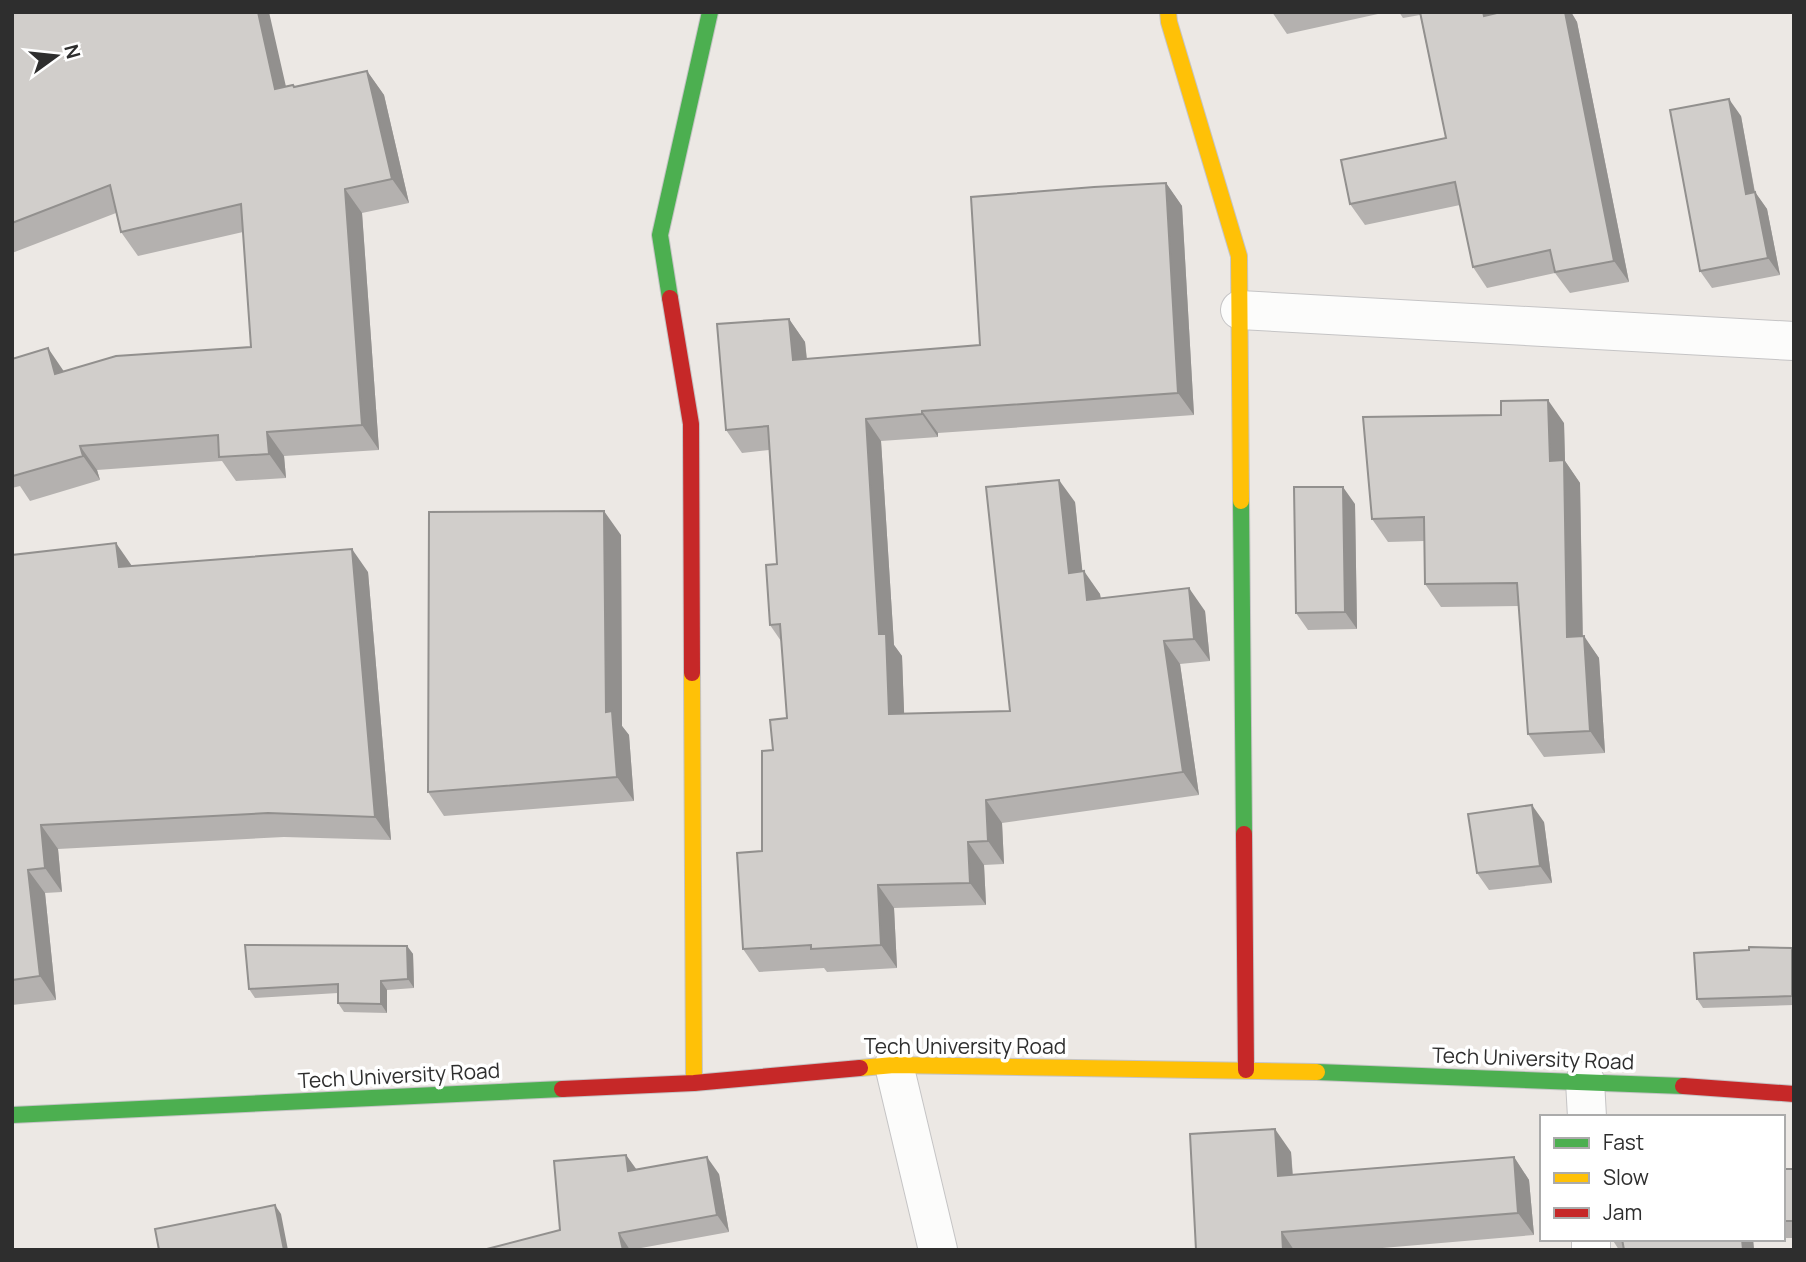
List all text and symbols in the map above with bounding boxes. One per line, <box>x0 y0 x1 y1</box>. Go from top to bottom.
north arrow <box>21 21 91 91</box>
text: N <box>58 42 87 62</box>
street label: Tech University Road <box>864 1032 1066 1060</box>
street label: Tech University Road <box>1431 1040 1635 1076</box>
street label: Tech University Road <box>297 1056 501 1094</box>
legend <box>1540 1115 1785 1241</box>
text: Fast <box>1603 1128 1644 1156</box>
text: Slow <box>1603 1163 1649 1191</box>
text: Jam <box>1603 1198 1642 1226</box>

